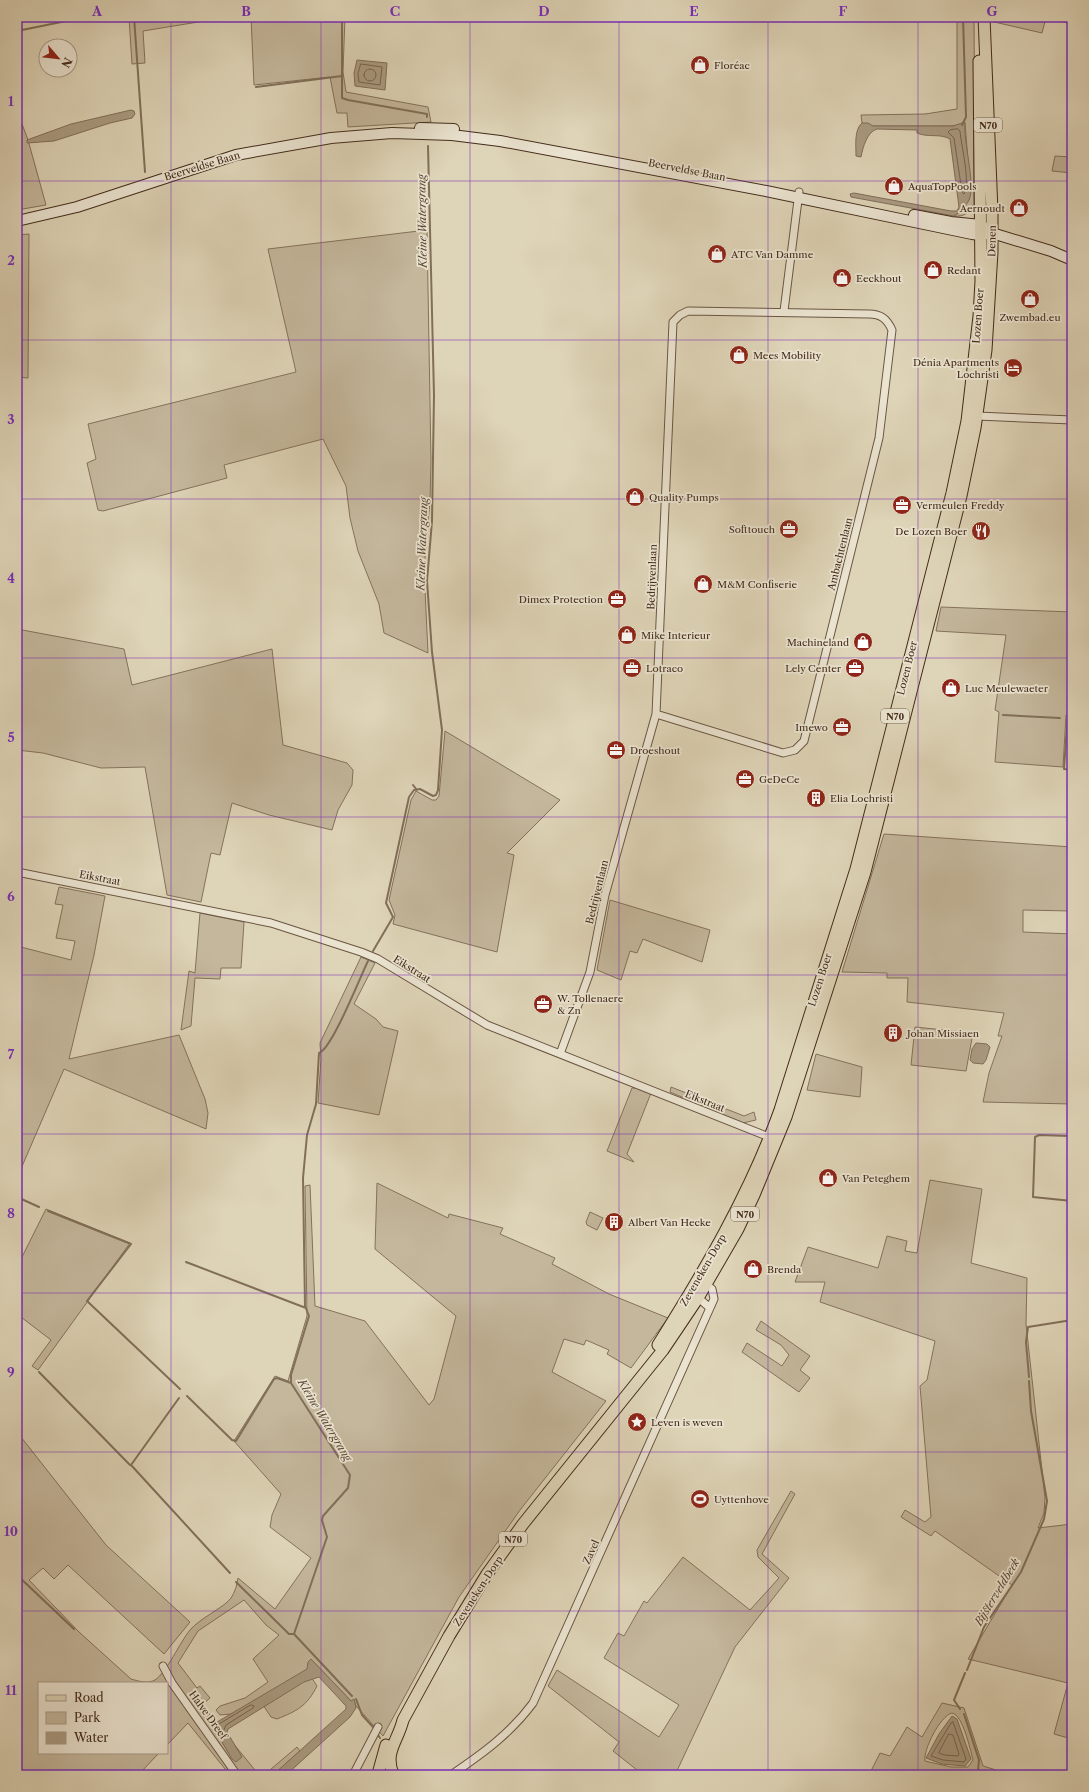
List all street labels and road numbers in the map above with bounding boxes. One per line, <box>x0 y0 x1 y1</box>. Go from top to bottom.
road number: N70 <box>974 118 1002 132</box>
street label: Beerveldse Baan <box>163 148 242 184</box>
street label: Beerveldse Baan <box>647 156 728 184</box>
street label: Denen <box>985 224 999 257</box>
street label: Lozen Boer <box>970 287 986 344</box>
street label: Ambachtenlaan <box>824 515 856 593</box>
street label: Bedrijvenlaan <box>644 543 660 610</box>
street label: Lozen Boer <box>894 639 920 696</box>
road number: N70 <box>881 709 909 723</box>
street label: Bedrijvenlaan <box>583 858 611 925</box>
street label: Eikstraat <box>78 868 122 888</box>
street label: Lozen Boer <box>805 951 835 1008</box>
street label: Eikstraat <box>391 952 434 986</box>
street label: Eikstraat <box>683 1087 727 1115</box>
road number: N70 <box>731 1207 759 1221</box>
street label: Zeveneken-Dorp <box>677 1232 729 1308</box>
road number: N70 <box>499 1532 527 1546</box>
street label: Zavel <box>580 1538 602 1566</box>
street label: Zeveneken-Dorp <box>450 1553 506 1629</box>
street label: Halve Dreef <box>186 1688 231 1743</box>

